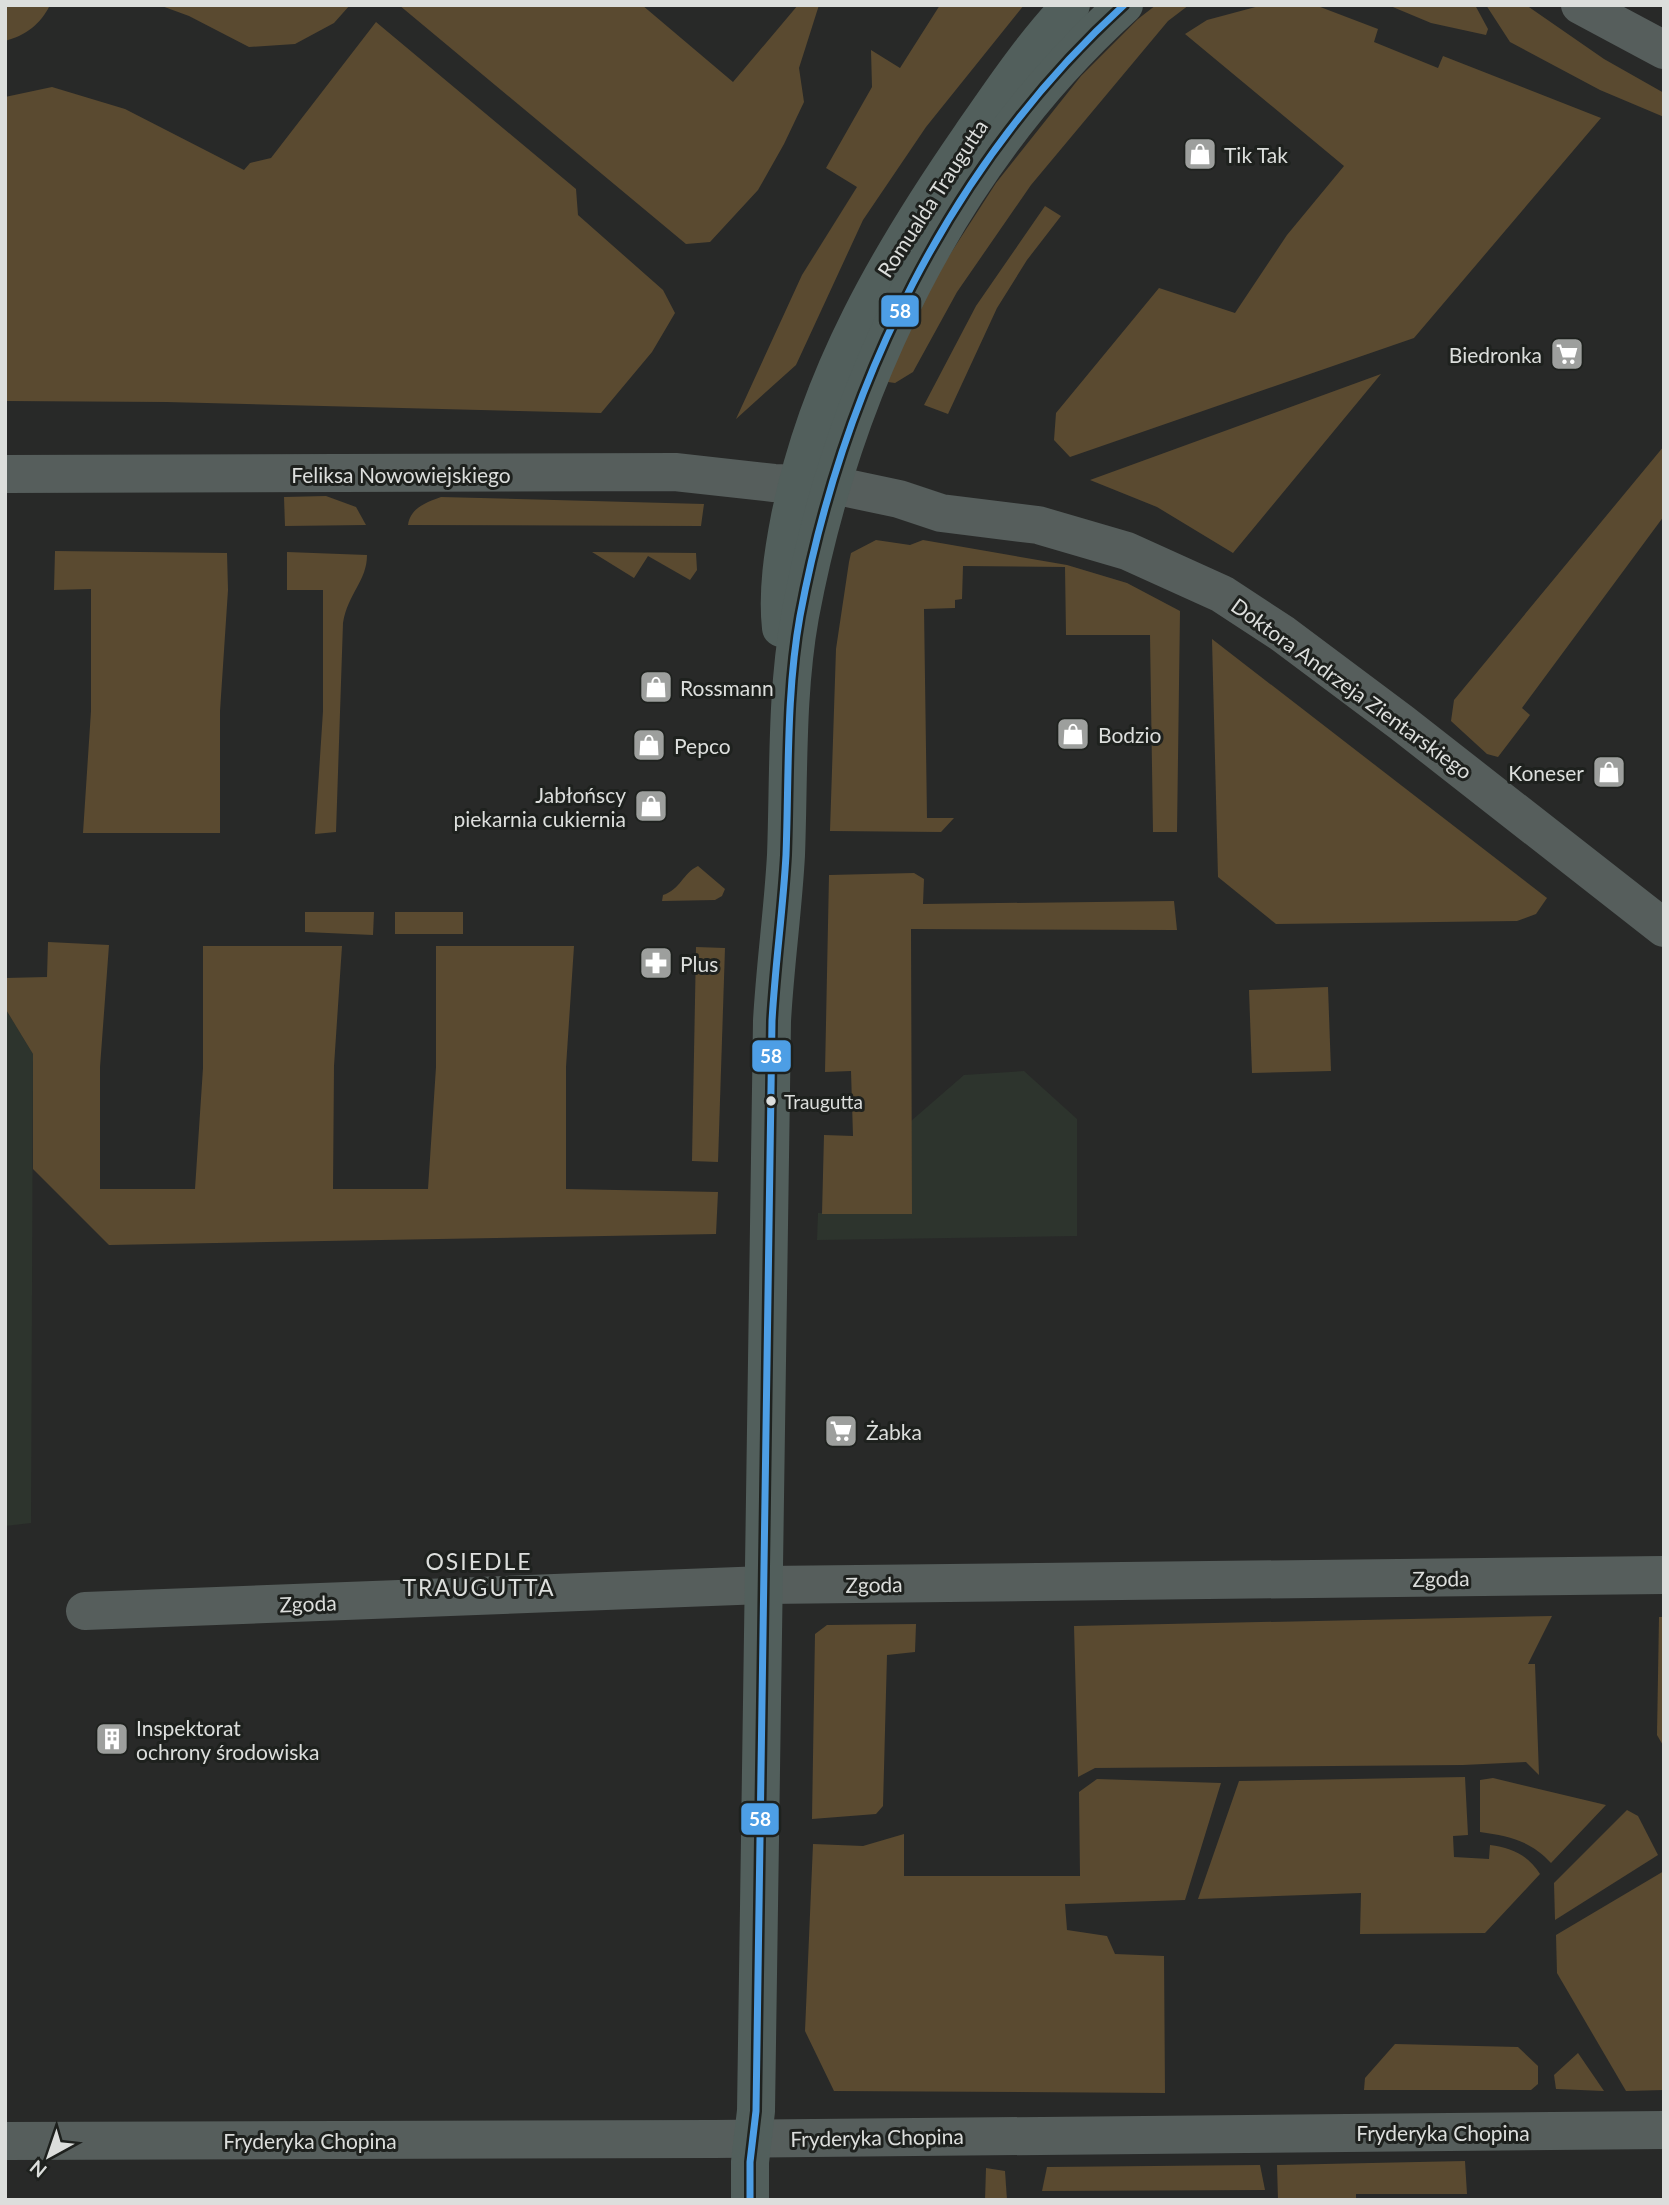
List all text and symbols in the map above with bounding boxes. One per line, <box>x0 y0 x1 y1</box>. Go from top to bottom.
street label: Romualda Traugutta <box>872 115 992 281</box>
shop icon: Tik Tak <box>1181 135 1219 173</box>
place label: Tik Tak <box>1224 142 1288 167</box>
line badge: 58 <box>880 294 920 328</box>
text: 58 <box>889 299 911 322</box>
supermarket icon: Biedronka <box>1548 335 1586 373</box>
place label: Biedronka <box>1449 342 1542 367</box>
street label: Feliksa Nowowiejskiego <box>291 462 511 487</box>
street label: Doktora Andrzeja Zientarskiego <box>1227 592 1477 784</box>
shop icon: Rossmann <box>637 668 675 706</box>
place label: Rossmann <box>680 675 774 700</box>
shop icon: Bodzio <box>1054 715 1092 753</box>
place label: Bodzio <box>1098 722 1162 747</box>
shop icon: Pepco <box>630 726 668 764</box>
place label: Pepco <box>674 733 731 758</box>
shop icon: Koneser <box>1590 753 1628 791</box>
place label: Koneser <box>1508 760 1584 785</box>
place label: Jabłońscy piekarnia cukiernia <box>453 782 626 831</box>
shop icon: Jabłońscy piekarnia cukiernia <box>632 787 670 825</box>
pharmacy icon: Plus <box>637 944 675 982</box>
place label: Plus <box>680 951 718 976</box>
line badge: 58 <box>751 1039 792 1073</box>
text: 58 <box>760 1044 782 1067</box>
place label: Traugutta <box>784 1090 863 1113</box>
marker: Traugutta <box>764 1094 778 1108</box>
supermarket icon: Żabka <box>822 1412 860 1450</box>
place label: Żabka <box>866 1419 922 1444</box>
district label: OSIEDLE TRAUGUTTA <box>403 1547 555 1601</box>
street label: Zgoda <box>1412 1565 1470 1591</box>
street label: Zgoda <box>845 1571 903 1597</box>
street label: Zgoda <box>279 1590 337 1616</box>
place label: Inspektorat ochrony środowiska <box>136 1715 319 1764</box>
building icon: Inspektorat ochrony środowiska <box>93 1720 131 1758</box>
line badge: 58 <box>740 1802 780 1836</box>
text: 58 <box>749 1807 771 1830</box>
street label: Fryderyka Chopina <box>1356 2120 1530 2145</box>
north arrow <box>14 2121 84 2191</box>
street label: Fryderyka Chopina <box>790 2123 964 2151</box>
street label: Fryderyka Chopina <box>223 2128 397 2153</box>
text: N <box>25 2156 51 2183</box>

